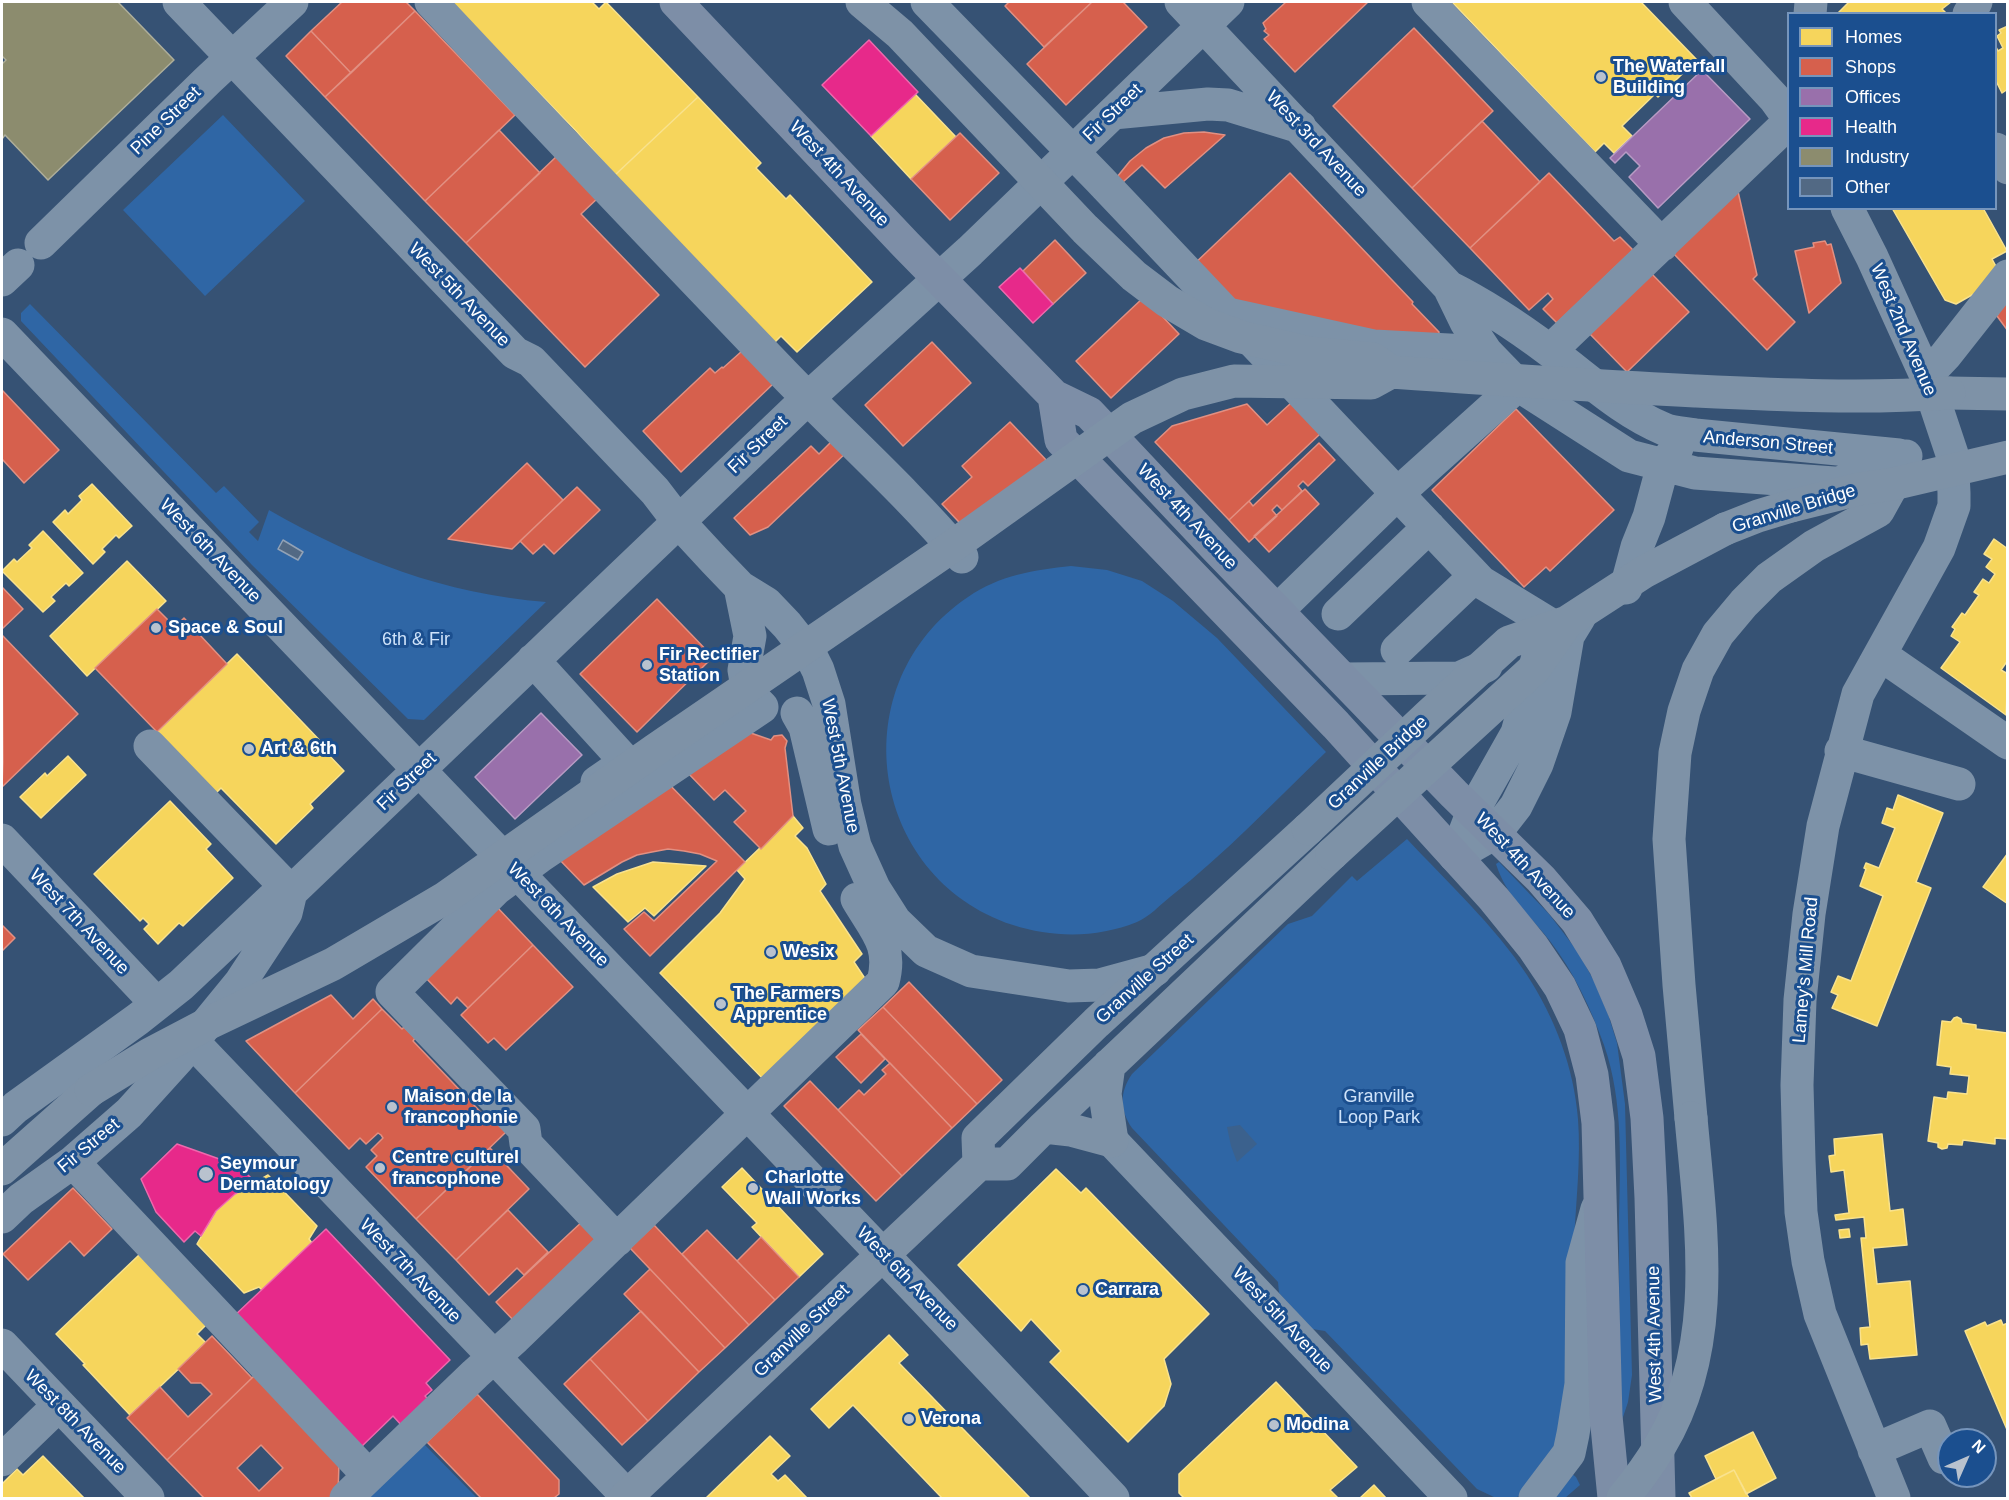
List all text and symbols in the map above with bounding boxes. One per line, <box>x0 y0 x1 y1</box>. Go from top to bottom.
legend <box>1787 12 1997 210</box>
text: Homes <box>1845 27 1902 47</box>
place label: The Waterfall Building <box>1613 56 1725 98</box>
text: Shops <box>1845 57 1896 77</box>
marker: The Waterfall Building <box>1594 70 1608 84</box>
street label: Fir Street <box>1079 80 1147 146</box>
street label: Pine Street <box>126 82 206 160</box>
street label: West 3rd Avenue <box>1261 86 1371 202</box>
text: Offices <box>1845 87 1901 107</box>
street label: West 4th Avenue <box>785 117 893 231</box>
text: Health <box>1845 117 1897 137</box>
text: Industry <box>1845 147 1909 167</box>
text: Other <box>1845 177 1890 197</box>
street label: West 5th Avenue <box>404 238 514 352</box>
street label: West 2nd Avenue <box>1865 261 1941 399</box>
street label: Fir Street <box>724 412 792 478</box>
street label: Anderson Street <box>1702 427 1834 459</box>
street label: West 4th Avenue <box>1133 460 1241 574</box>
street label: Granville Bridge <box>1730 480 1858 538</box>
street label: West 6th Avenue <box>155 494 265 608</box>
place label: Space & Soul <box>168 617 283 639</box>
marker: Space & Soul <box>149 621 163 635</box>
park label: 6th & Fir <box>382 629 450 651</box>
place label: Fir Rectifier Station <box>659 644 759 686</box>
marker: Fir Rectifier Station <box>640 658 654 672</box>
street label: West 5th Avenue <box>816 697 864 835</box>
street label: Granville Bridge <box>1324 711 1432 815</box>
place label: Art & 6th <box>261 738 337 760</box>
marker: Art & 6th <box>242 742 256 756</box>
street label: Fir Street <box>373 749 441 815</box>
street label: West 4th Avenue <box>1471 809 1579 923</box>
street label: West 6th Avenue <box>503 858 613 972</box>
street label: West 7th Avenue <box>25 865 133 979</box>
street label: Lamey's Mill Road <box>1789 896 1823 1044</box>
street label: Granville Street <box>1092 929 1198 1029</box>
place label: Wesix <box>783 941 835 963</box>
marker: Wesix <box>764 945 778 959</box>
place label: The Farmers Apprentice <box>733 983 841 1026</box>
marker: The Farmers Apprentice <box>714 997 728 1011</box>
place label: Maison de la francophonie <box>404 1086 518 1128</box>
park label: Granville Loop Park <box>1338 1086 1420 1128</box>
marker: Maison de la francophonie <box>385 1100 399 1114</box>
street label: Fir Street <box>54 1114 124 1178</box>
place label: Centre culturel francophone <box>392 1147 519 1190</box>
place label: Seymour Dermatology <box>220 1153 330 1196</box>
marker: Centre culturel francophone <box>373 1161 387 1175</box>
marker: Seymour Dermatology <box>197 1165 215 1183</box>
place label: Charlotte Wall Works <box>765 1167 861 1210</box>
marker: Charlotte Wall Works <box>746 1181 760 1195</box>
street label: West 7th Avenue <box>355 1214 465 1328</box>
street label: West 6th Avenue <box>852 1222 962 1336</box>
street label: West 5th Avenue <box>1228 1263 1336 1377</box>
street label: West 4th Avenue <box>1643 1266 1667 1402</box>
place label: Carrara <box>1095 1279 1159 1301</box>
street label: Granville Street <box>750 1280 854 1382</box>
marker: Carrara <box>1076 1283 1090 1297</box>
street label: West 8th Avenue <box>20 1365 130 1479</box>
place label: Verona <box>921 1408 981 1430</box>
marker: Verona <box>902 1412 916 1426</box>
place label: Modina <box>1286 1414 1349 1436</box>
marker: Modina <box>1267 1418 1281 1432</box>
north arrow <box>1937 1428 1997 1488</box>
text: N <box>1969 1436 1989 1456</box>

